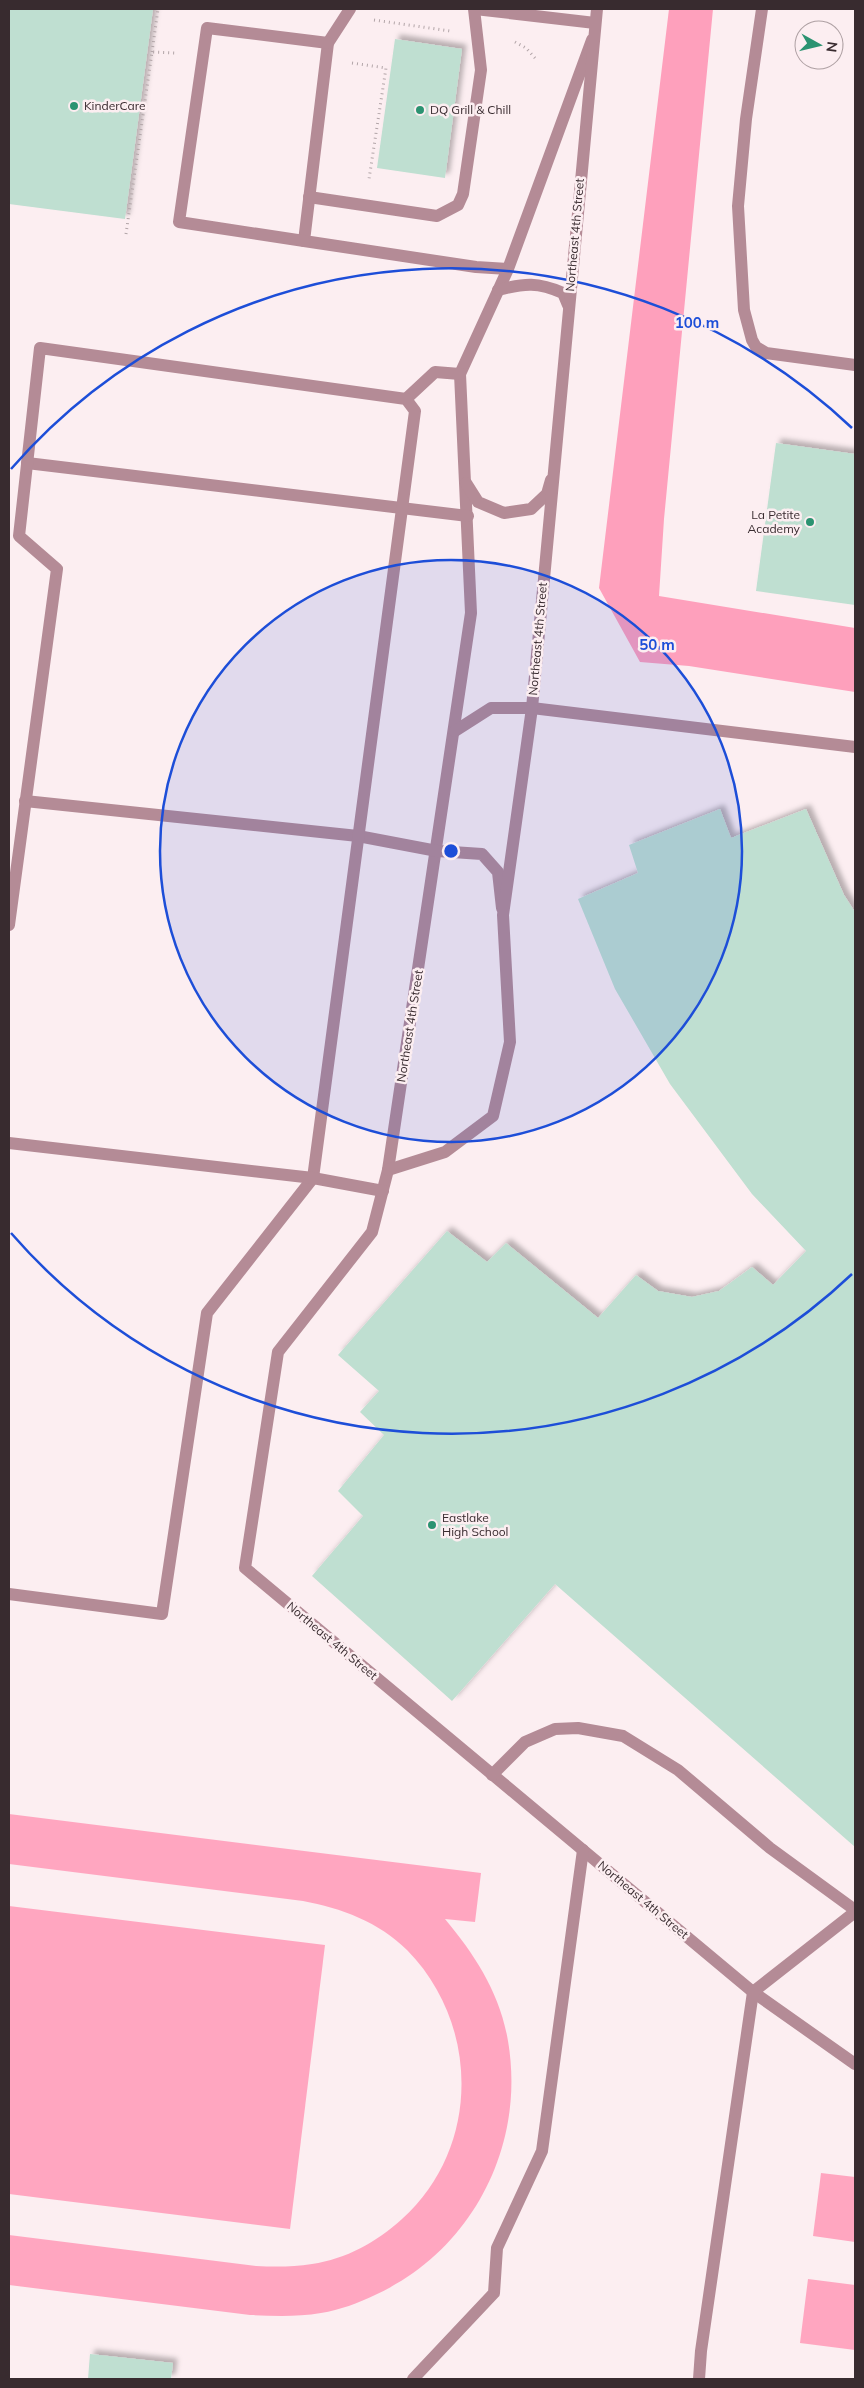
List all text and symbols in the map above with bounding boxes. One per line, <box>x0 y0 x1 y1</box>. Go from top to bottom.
north arrow <box>794 20 844 70</box>
text: N <box>822 40 842 53</box>
place label: KinderCare <box>84 98 146 113</box>
marker: KinderCare <box>68 100 80 112</box>
place label: DQ Grill & Chill <box>430 102 511 117</box>
marker: DQ Grill & Chill <box>414 104 426 116</box>
street label: Northeast 4th Street <box>562 178 587 292</box>
text: 100 m <box>675 313 719 332</box>
place label: La Petite Academy <box>748 507 801 536</box>
marker: La Petite Academy <box>804 516 816 528</box>
street label: Northeast 4th Street <box>525 582 550 696</box>
text: 50 m <box>639 635 675 654</box>
centre of rings <box>442 842 460 860</box>
street label: Northeast 4th Street <box>393 969 426 1083</box>
place label: Eastlake High School <box>442 1510 508 1539</box>
marker: Eastlake High School <box>426 1519 438 1531</box>
street label: Northeast 4th Street <box>284 1598 381 1683</box>
street label: Northeast 4th Street <box>595 1857 692 1942</box>

